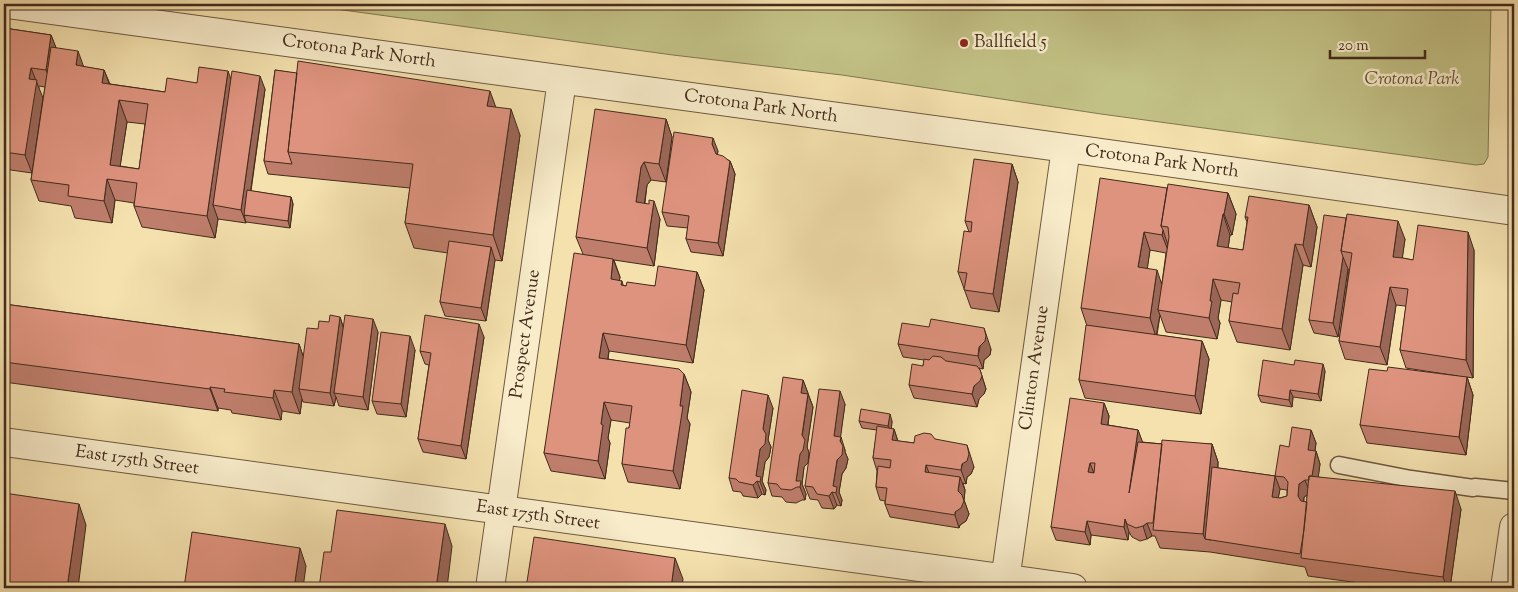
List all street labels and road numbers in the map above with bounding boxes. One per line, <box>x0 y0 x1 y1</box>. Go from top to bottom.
street label: Crotona Park North <box>280 28 438 76</box>
street label: Crotona Park North <box>682 83 840 131</box>
street label: Crotona Park North <box>1083 138 1241 186</box>
street label: Prospect Avenue <box>504 268 548 400</box>
street label: Clinton Avenue <box>1013 304 1057 432</box>
street label: East 175th Street <box>74 439 200 483</box>
street label: East 175th Street <box>475 494 601 538</box>

